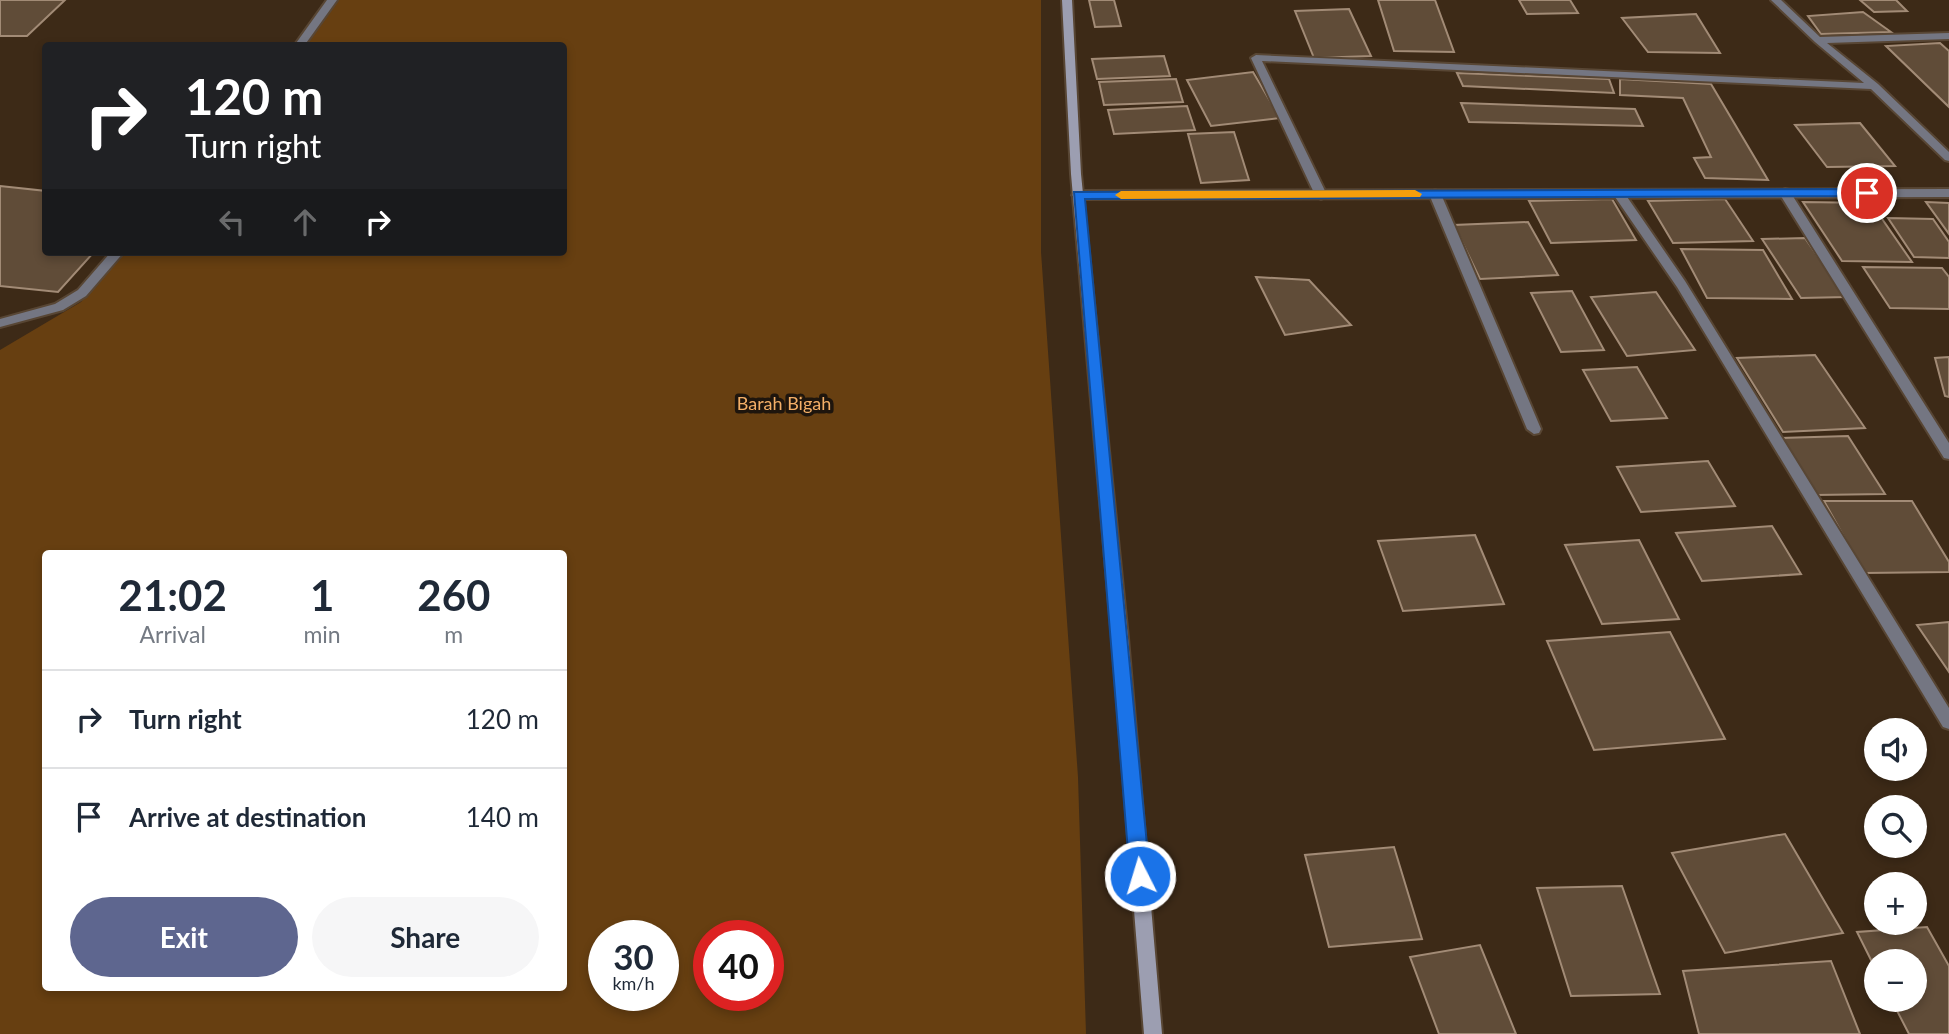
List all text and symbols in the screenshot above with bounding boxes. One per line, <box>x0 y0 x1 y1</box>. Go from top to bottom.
text: 120 m <box>185 67 323 125</box>
icon: right <box>70 70 161 161</box>
text: Turn right <box>185 126 321 165</box>
pin <box>1837 163 1897 223</box>
icon: arrive <box>1848 174 1886 212</box>
icon: left <box>213 203 251 241</box>
icon: ahead <box>286 203 324 241</box>
icon: right <box>359 203 397 241</box>
park label: Barah Bigah <box>737 392 831 414</box>
text: 21:02 <box>119 570 227 620</box>
text: 1 <box>310 570 334 620</box>
text: 260 <box>417 570 490 620</box>
text: Arrival <box>140 620 206 648</box>
text: min <box>303 620 341 648</box>
text: m <box>444 620 463 648</box>
icon: right <box>70 700 108 738</box>
text: Turn right <box>129 703 242 735</box>
text: 120 m <box>466 703 539 735</box>
map controls <box>1864 718 1927 1012</box>
button: sound <box>1864 718 1927 781</box>
button: search <box>1864 795 1927 858</box>
icon: arrive <box>70 798 108 836</box>
text: Arrive at destination <box>129 801 366 833</box>
text: 140 m <box>466 801 539 833</box>
position arrow <box>1103 839 1177 913</box>
button: + <box>1864 872 1927 935</box>
button: Exit <box>70 897 298 977</box>
button: Share <box>312 897 539 977</box>
speed limit sign: 40 <box>693 920 784 1011</box>
text: 30 <box>613 935 654 977</box>
button: − <box>1864 949 1927 1012</box>
text: km/h <box>612 972 655 994</box>

